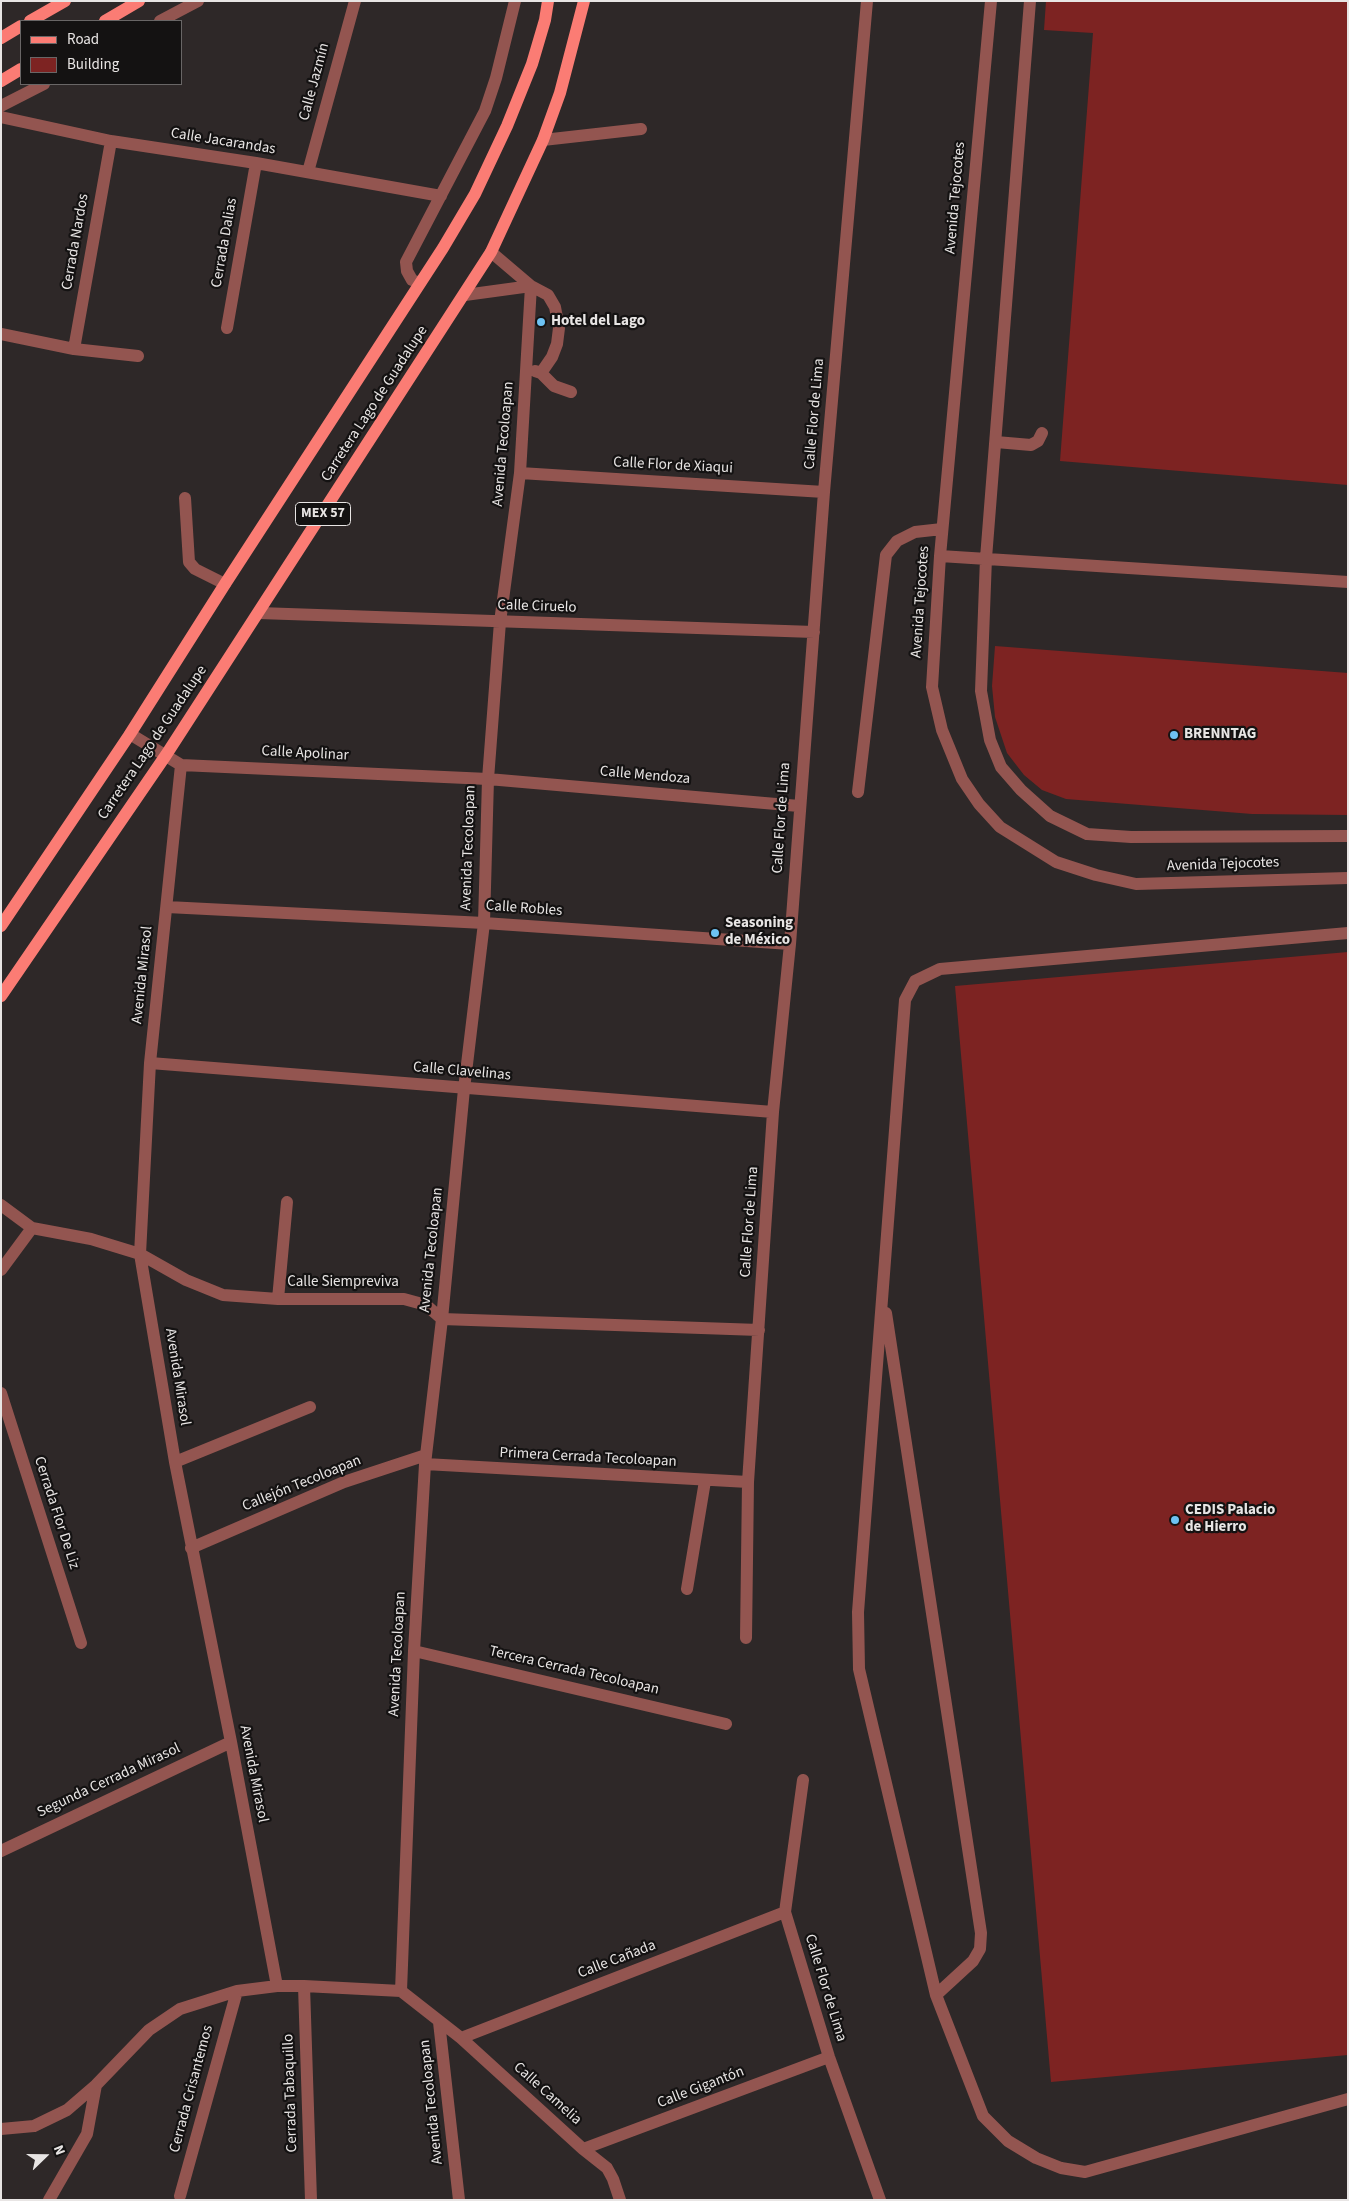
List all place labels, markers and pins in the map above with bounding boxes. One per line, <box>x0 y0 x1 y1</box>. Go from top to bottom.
place label: Hotel del Lago <box>551 313 645 331</box>
marker: Hotel del Lago <box>535 316 547 328</box>
place label: BRENNTAG <box>1184 726 1256 744</box>
marker: BRENNTAG <box>1168 729 1180 741</box>
place label: Seasoning de México <box>725 915 793 950</box>
marker: Seasoning de México <box>709 927 721 939</box>
place label: CEDIS Palacio de Hierro <box>1185 1502 1275 1537</box>
marker: CEDIS Palacio de Hierro <box>1169 1514 1181 1526</box>

